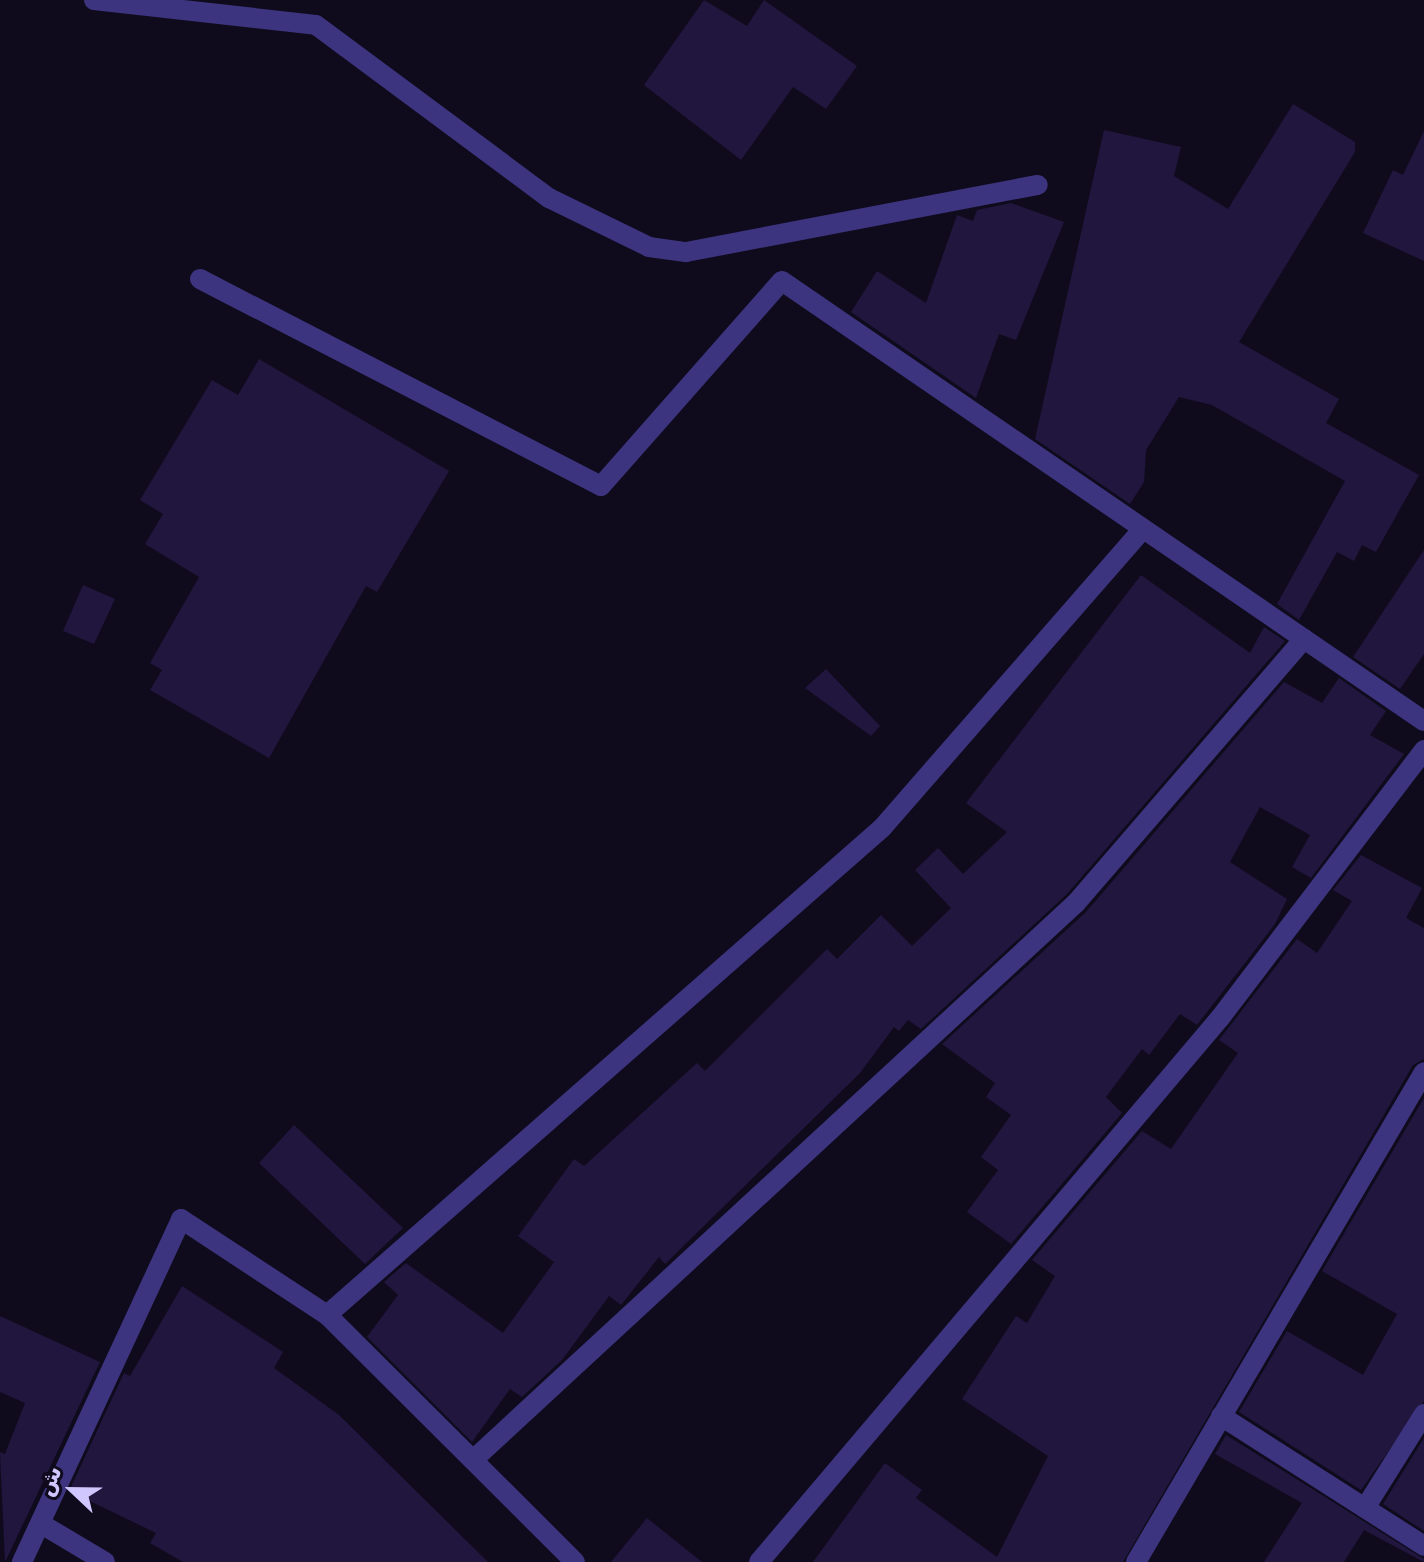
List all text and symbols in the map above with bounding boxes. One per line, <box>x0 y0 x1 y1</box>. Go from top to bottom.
north arrow <box>32 1450 112 1530</box>
text: ش <box>32 1462 67 1500</box>

